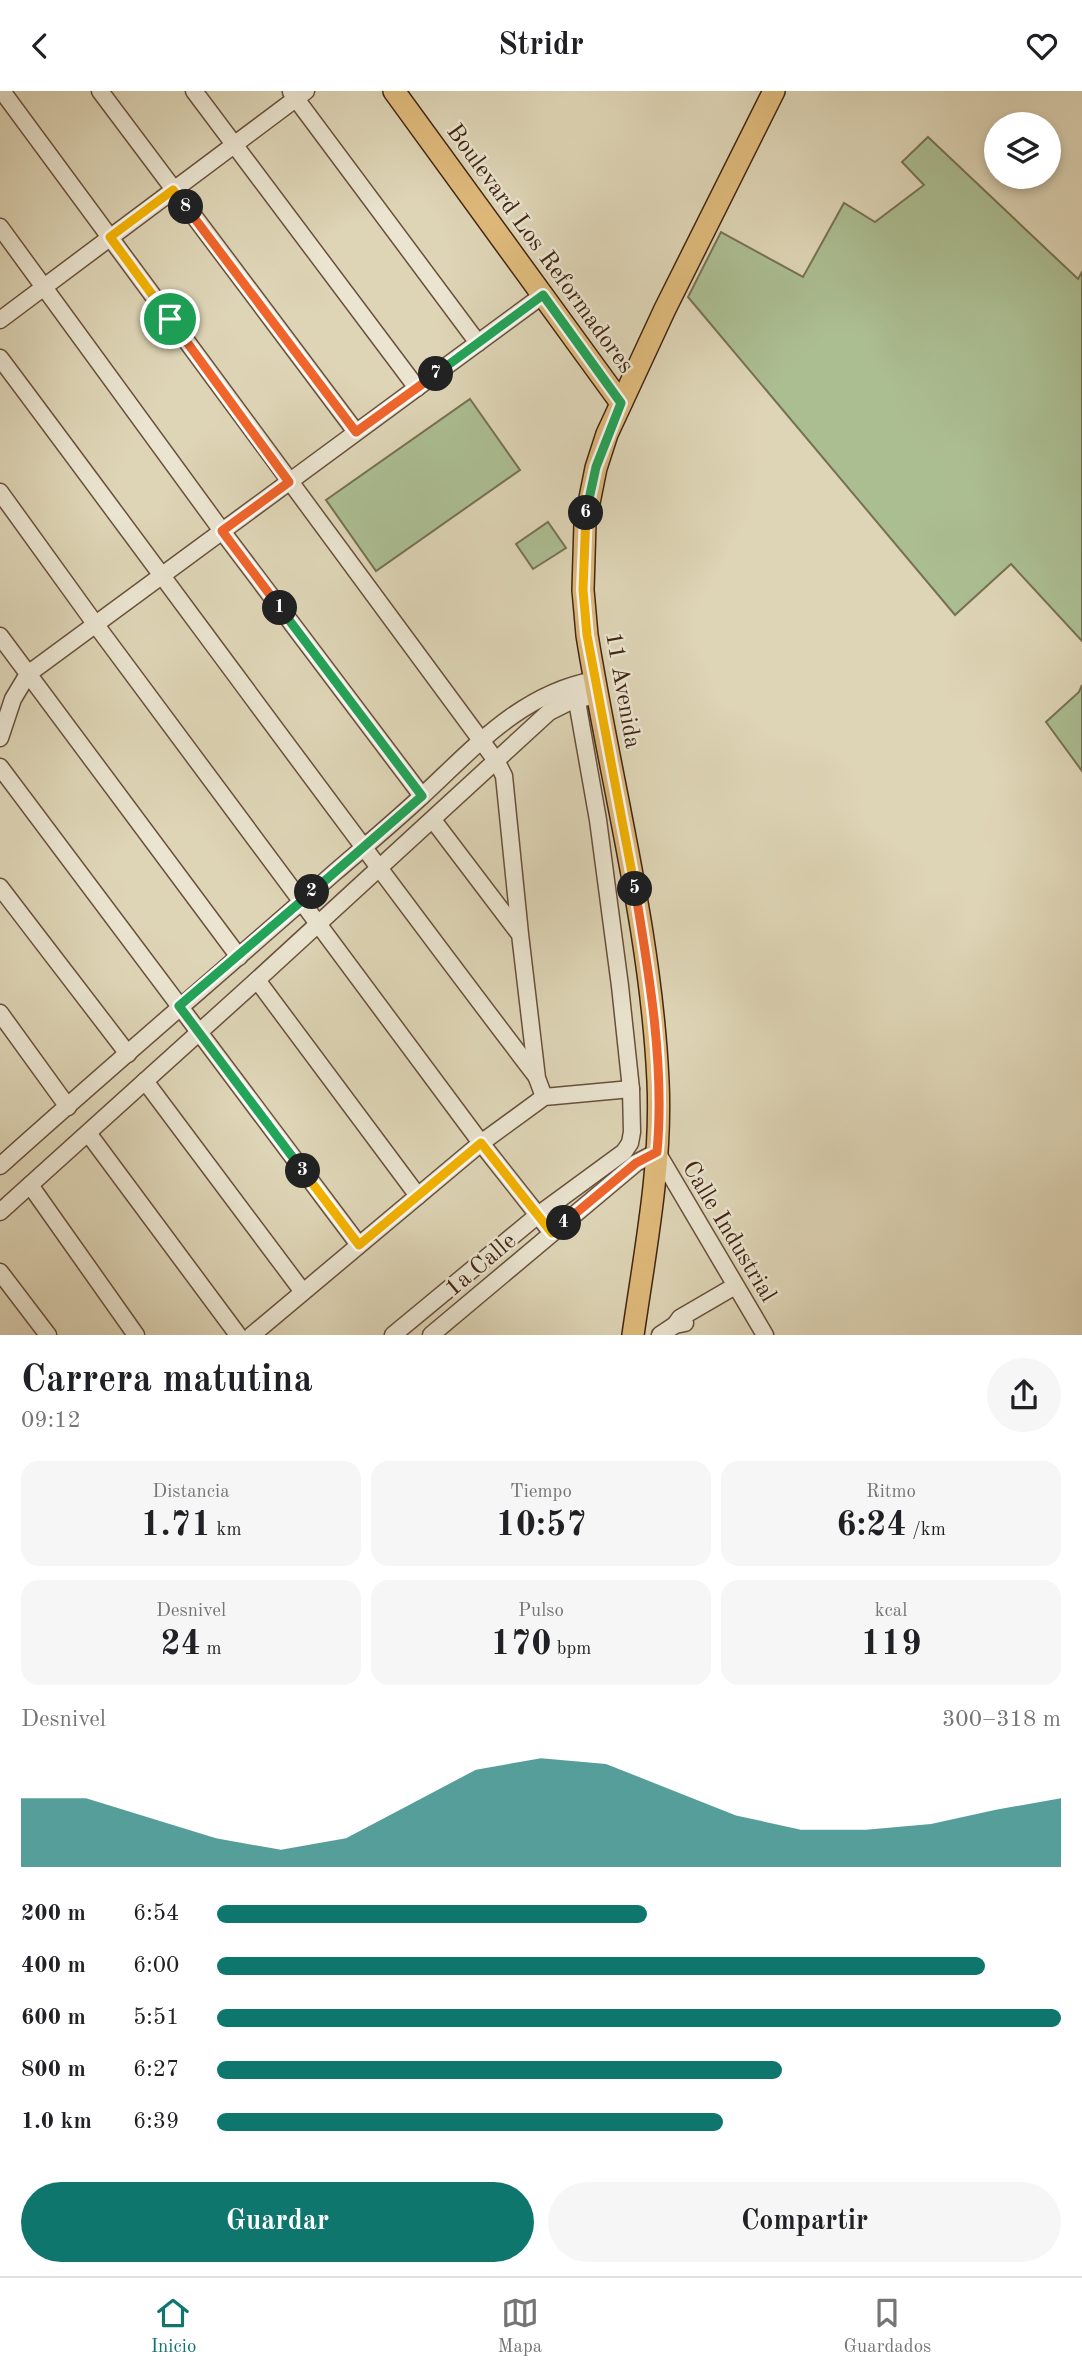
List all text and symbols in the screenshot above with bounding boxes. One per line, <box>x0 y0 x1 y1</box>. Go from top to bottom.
icon: back <box>21 27 59 65</box>
icon: heart <box>1023 27 1061 65</box>
text: Stridr <box>498 30 584 62</box>
map controls <box>984 112 1061 189</box>
button: layers <box>984 112 1061 189</box>
street label: Boulevard Los Reformadores <box>441 120 638 378</box>
pin: 8 <box>168 190 204 225</box>
text: 8 <box>180 197 191 216</box>
pin <box>140 289 200 349</box>
icon: arrive <box>151 300 189 338</box>
pin: 7 <box>418 357 453 391</box>
text: 7 <box>430 364 441 383</box>
pin: 6 <box>568 495 604 531</box>
text: 6 <box>580 503 591 522</box>
pin: 1 <box>262 591 298 625</box>
text: 1 <box>274 598 285 617</box>
street label: 11 Avenida <box>600 630 644 751</box>
pin: 5 <box>618 871 652 907</box>
pin: 2 <box>294 875 330 909</box>
text: 5 <box>629 879 640 898</box>
text: 2 <box>306 882 317 901</box>
pin: 3 <box>286 1153 320 1189</box>
street label: Calle Industrial <box>677 1157 780 1307</box>
text: 3 <box>297 1161 308 1180</box>
pin: 4 <box>546 1205 582 1241</box>
text: 4 <box>558 1213 569 1232</box>
street label: 1a Calle <box>441 1229 521 1302</box>
button: share <box>987 1358 1061 1432</box>
text: Carrera matutina <box>21 1362 313 1400</box>
text: 09:12 <box>21 1409 81 1432</box>
text: Distancia <box>152 1483 230 1502</box>
text: Tiempo <box>510 1483 572 1502</box>
text: Ritmo <box>866 1483 916 1502</box>
text: 1.71 <box>141 1508 211 1543</box>
text: 10:57 <box>495 1508 587 1543</box>
text: 6:24 <box>836 1508 907 1543</box>
text: km <box>211 1521 242 1540</box>
text: /km <box>907 1521 946 1540</box>
text: Desnivel <box>156 1602 226 1621</box>
text: Pulso <box>518 1602 564 1621</box>
text: kcal <box>875 1602 907 1621</box>
text: 24 <box>160 1627 201 1662</box>
text: 170 <box>491 1627 551 1662</box>
text: 119 <box>861 1627 921 1662</box>
text: m <box>201 1640 222 1659</box>
text: bpm <box>551 1640 591 1659</box>
text: Desnivel <box>21 1708 106 1731</box>
text: 300–318 m <box>942 1708 1061 1731</box>
text: 200 m <box>21 1902 86 1925</box>
text: 6:54 <box>133 1902 179 1925</box>
text: 400 m <box>21 1954 86 1977</box>
text: 6:00 <box>133 1954 179 1977</box>
text: 600 m <box>21 2006 86 2029</box>
text: 5:51 <box>133 2006 179 2029</box>
text: 800 m <box>21 2058 86 2081</box>
text: 6:27 <box>133 2058 179 2081</box>
text: 1.0 km <box>21 2110 92 2133</box>
text: 6:39 <box>133 2110 179 2133</box>
button: Guardar <box>21 2182 534 2262</box>
button: Compartir <box>548 2182 1061 2262</box>
tab: Inicio <box>151 2294 196 2359</box>
tab: Mapa <box>498 2294 542 2359</box>
tab: Guardados <box>843 2294 931 2359</box>

